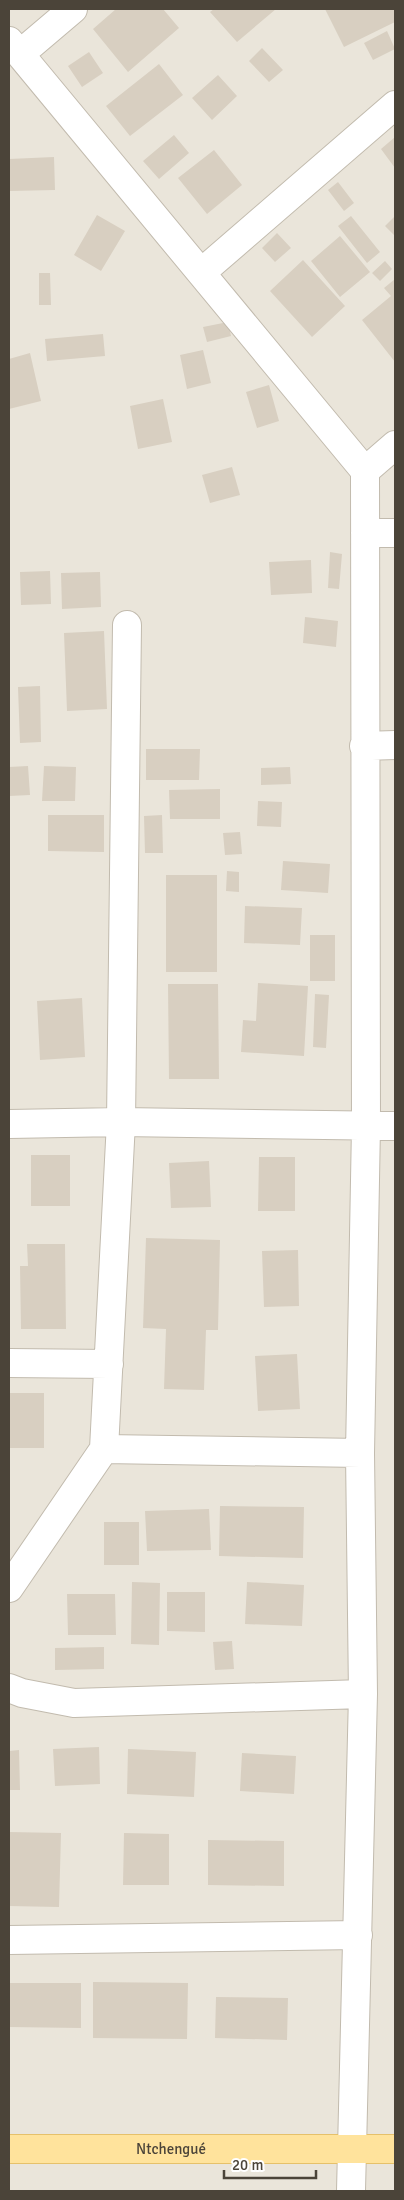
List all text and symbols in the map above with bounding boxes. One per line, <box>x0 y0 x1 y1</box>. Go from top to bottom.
street label: Ntchengué <box>136 2140 206 2158</box>
scale bar <box>224 2148 316 2180</box>
text: 20 m <box>232 2156 263 2174</box>

